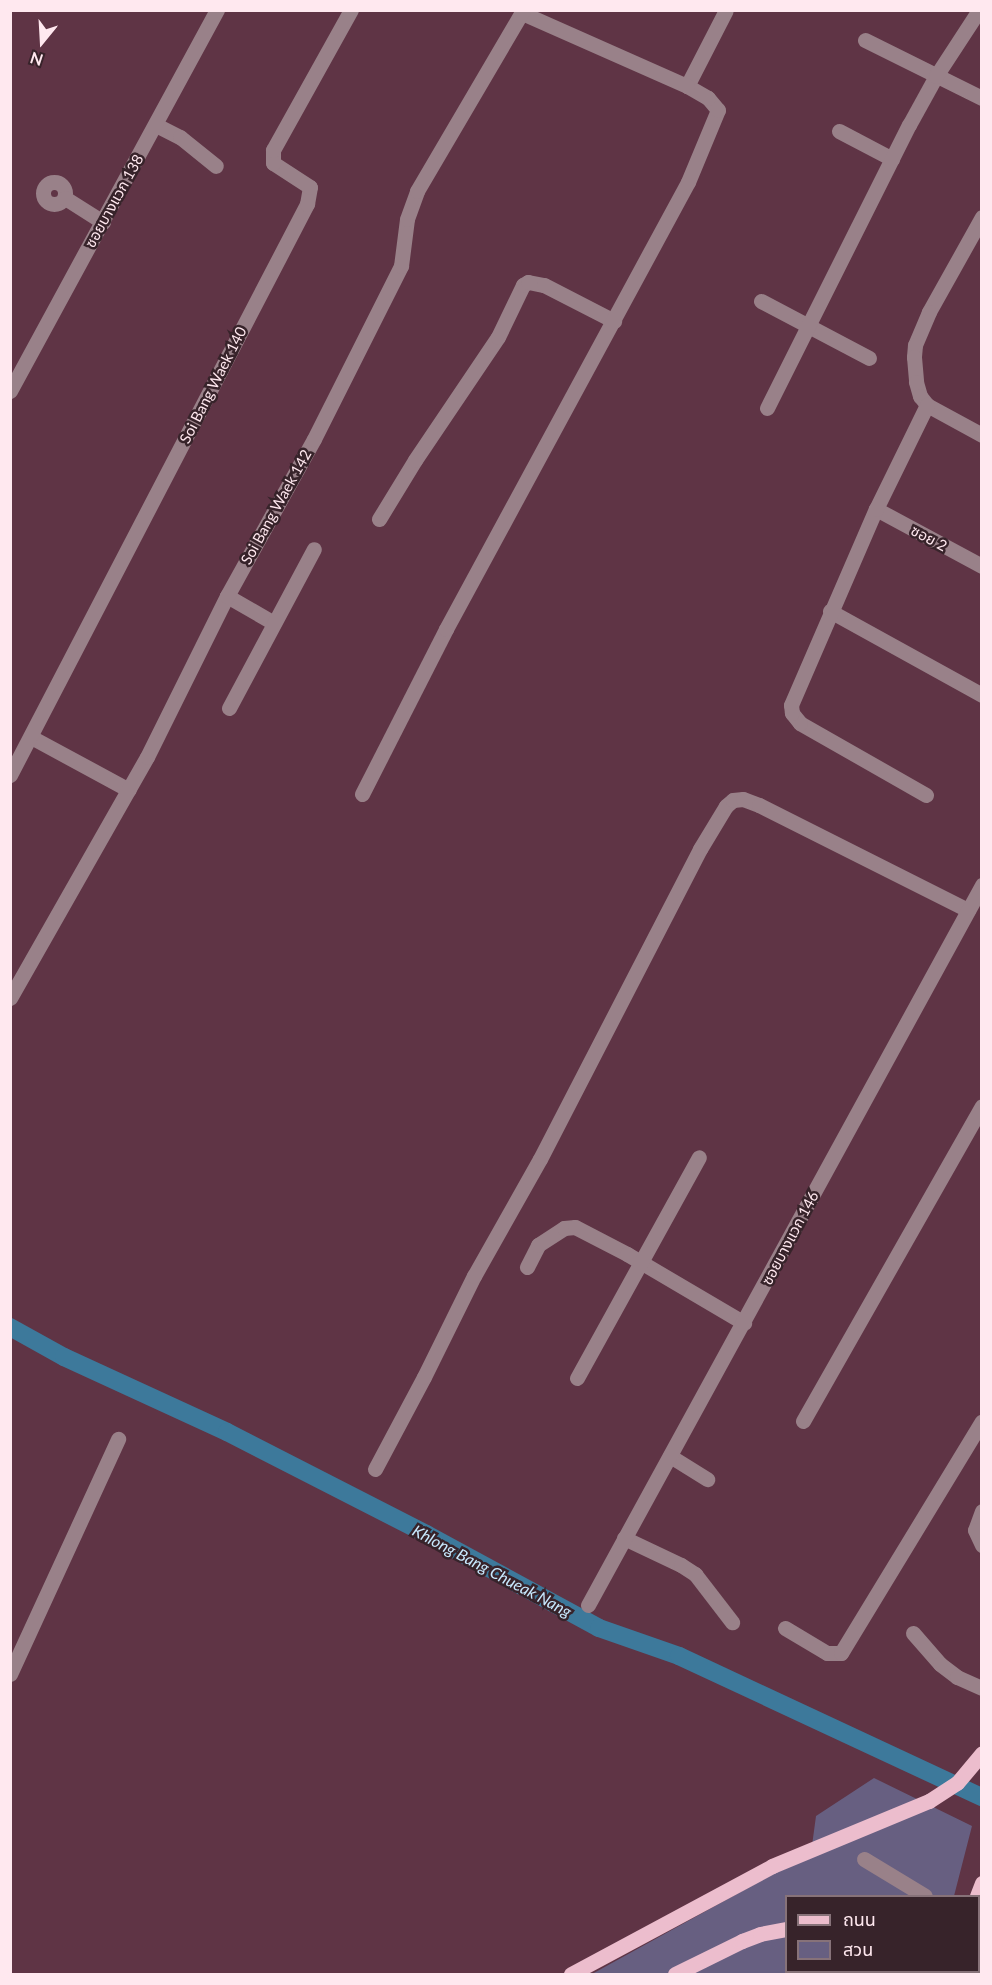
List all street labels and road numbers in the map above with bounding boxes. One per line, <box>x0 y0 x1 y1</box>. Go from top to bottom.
street label: ซอยบางแวก 138 <box>81 151 147 251</box>
street label: Soi Bang Waek 140 <box>176 324 250 446</box>
street label: Soi Bang Waek 142 <box>237 446 315 568</box>
street label: ซอย 2 <box>908 521 950 555</box>
street label: ซอยบางแวก 146 <box>758 1188 822 1288</box>

